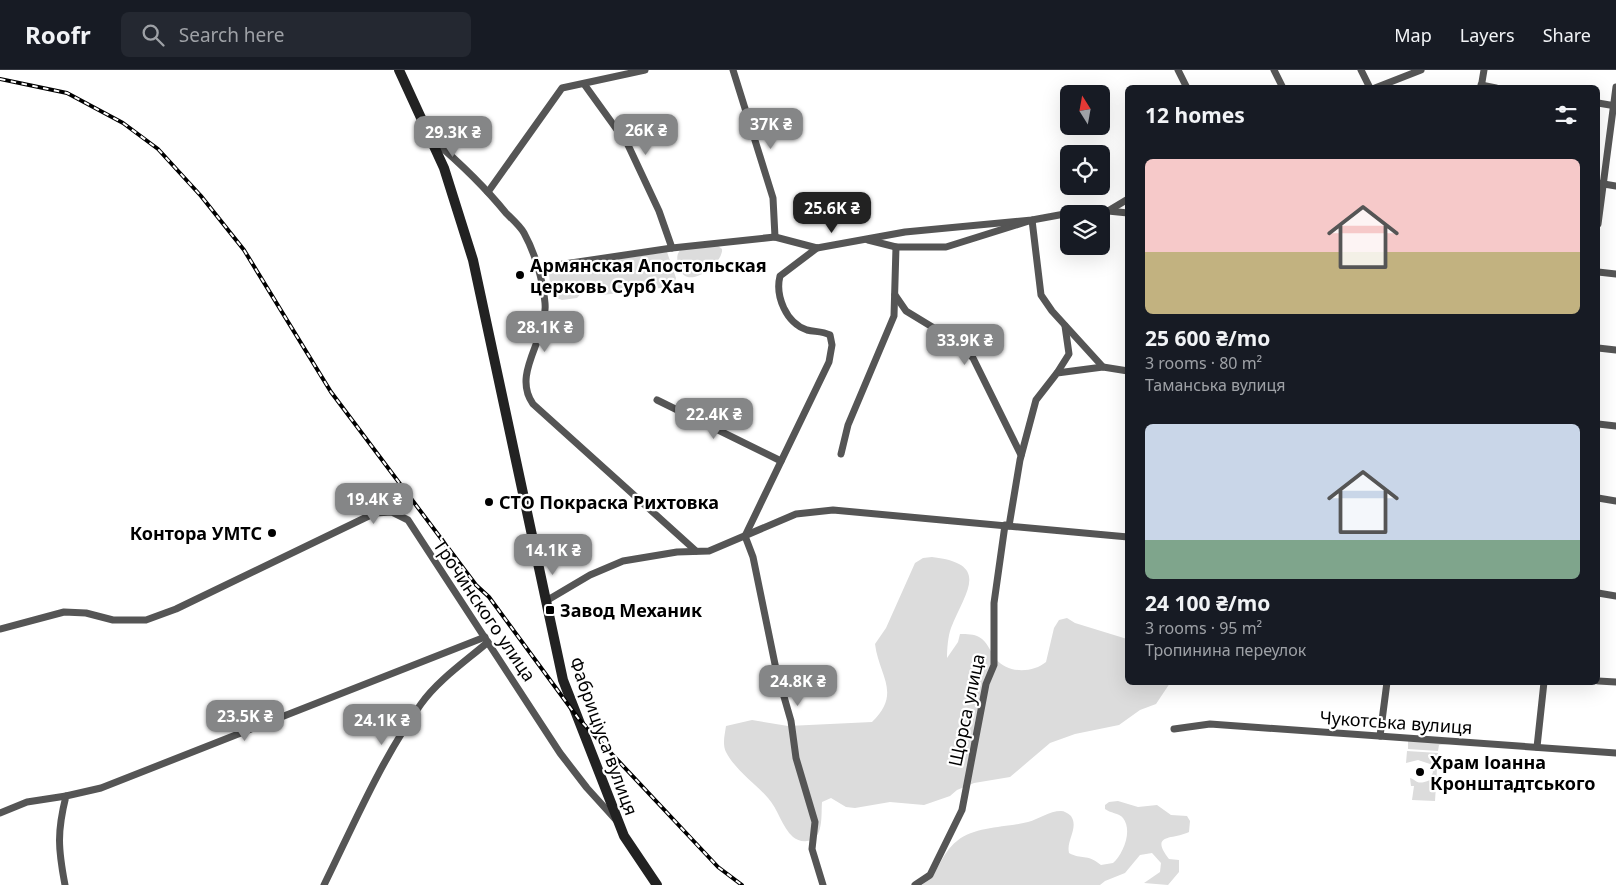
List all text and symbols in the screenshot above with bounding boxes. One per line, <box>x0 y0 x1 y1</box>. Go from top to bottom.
search box <box>121 12 471 57</box>
text: Roofr <box>25 18 91 51</box>
icon: search <box>139 21 167 49</box>
text: Search here <box>179 22 284 48</box>
text: Map <box>1394 23 1432 47</box>
text: Layers <box>1460 23 1515 47</box>
text: Share <box>1543 23 1591 47</box>
north arrow <box>1060 85 1110 135</box>
map controls <box>1060 85 1110 255</box>
text: 12 homes <box>1145 101 1245 129</box>
icon: filters <box>1552 101 1580 129</box>
pin: 37K ₴ <box>736 108 806 150</box>
text: 37K ₴ <box>750 113 792 135</box>
pin: 26K ₴ <box>611 114 681 156</box>
pin: 29.3K ₴ <box>407 116 499 158</box>
text: 26K ₴ <box>625 119 667 141</box>
text: 29.3K ₴ <box>425 121 481 143</box>
button: locate <box>1060 145 1110 195</box>
pin: 25.6K ₴ <box>786 191 878 234</box>
icon: home <box>1318 192 1408 282</box>
text: 25.6K ₴ <box>804 197 860 219</box>
button: layers <box>1060 205 1110 255</box>
place label: Армянская Апостольская церковь Сурб Хач <box>530 253 767 298</box>
marker: Армянская Апостольская церковь Сурб Хач <box>514 269 526 281</box>
pin: 28.1K ₴ <box>499 310 591 353</box>
text: 28.1K ₴ <box>517 316 573 338</box>
pin: 33.9K ₴ <box>919 324 1011 366</box>
text: 25 600 ₴/mo <box>1145 324 1270 352</box>
text: 33.9K ₴ <box>937 329 993 351</box>
text: 3 rooms · 80 m² <box>1145 352 1262 374</box>
text: Таманська вулиця <box>1145 374 1286 396</box>
pin: 22.4K ₴ <box>668 398 760 440</box>
text: 22.4K ₴ <box>686 403 742 425</box>
icon: home <box>1318 457 1408 547</box>
pin: 19.4K ₴ <box>328 482 420 525</box>
text: 19.4K ₴ <box>346 488 402 510</box>
place label: СТО Покраска Рихтовка <box>499 490 719 514</box>
marker: СТО Покраска Рихтовка <box>483 496 495 508</box>
place label: Контора УМТС <box>130 521 262 545</box>
marker: Контора УМТС <box>266 527 278 539</box>
street label: Трочинского улица <box>428 534 542 686</box>
pin: 14.1K ₴ <box>507 534 599 576</box>
text: 14.1K ₴ <box>525 539 581 561</box>
text: 24 100 ₴/mo <box>1145 589 1270 617</box>
place label: Завод Механик <box>560 598 702 622</box>
marker: Завод Механик <box>544 604 556 616</box>
text: 3 rooms · 95 m² <box>1145 617 1262 639</box>
text: Тропинина переулок <box>1145 639 1306 661</box>
street label: Щорса улица <box>942 651 990 769</box>
street label: Фабриціуса вулиця <box>564 654 644 818</box>
pin: 24.8K ₴ <box>752 664 844 707</box>
text: 24.8K ₴ <box>770 670 826 692</box>
pin: 23.5K ₴ <box>199 700 291 742</box>
pin: 24.1K ₴ <box>336 704 428 746</box>
text: 23.5K ₴ <box>217 705 273 727</box>
street label: Чукотська вулиця <box>1319 705 1473 739</box>
text: 24.1K ₴ <box>354 709 410 731</box>
place label: Храм Іоанна Кронштадтського <box>1430 750 1596 795</box>
marker: Храм Іоанна Кронштадтського <box>1414 766 1426 778</box>

